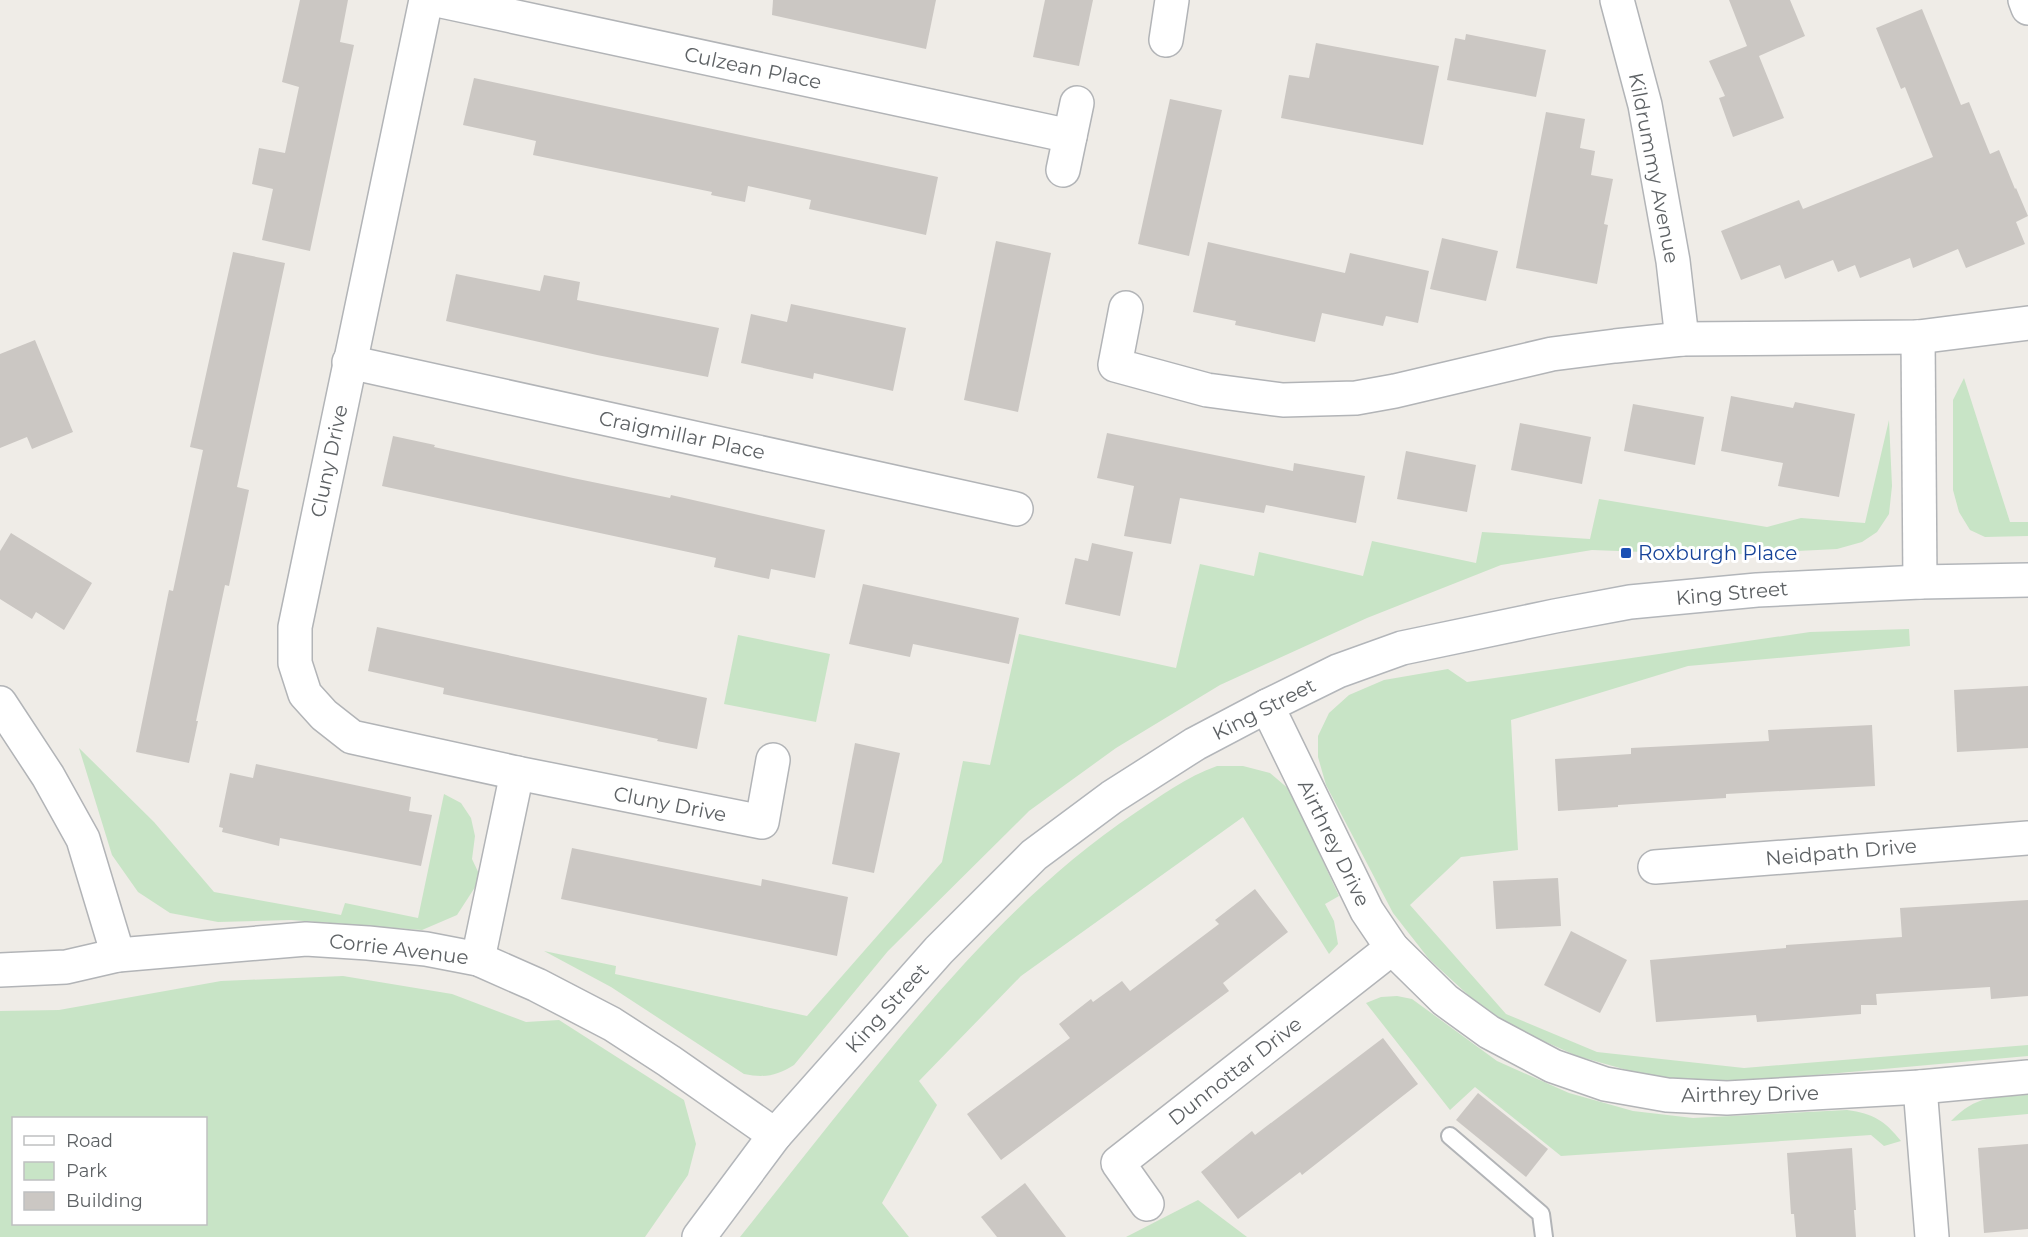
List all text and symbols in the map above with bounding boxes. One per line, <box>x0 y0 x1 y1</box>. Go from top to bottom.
street label: Culzean Place <box>682 42 824 94</box>
street label: Kildrummy Avenue <box>1624 71 1684 265</box>
street label: Cluny Drive <box>305 402 353 520</box>
street label: Craigmillar Place <box>597 406 767 464</box>
place label: Roxburgh Place <box>1638 541 1797 565</box>
marker: Roxburgh Place <box>1619 546 1633 560</box>
street label: King Street <box>1675 576 1789 610</box>
street label: King Street <box>1208 673 1320 745</box>
street label: Airthrey Drive <box>1293 776 1375 910</box>
street label: Cluny Drive <box>611 781 729 827</box>
street label: Neidpath Drive <box>1764 833 1918 871</box>
street label: Corrie Avenue <box>328 929 470 969</box>
street label: King Street <box>840 958 934 1058</box>
street label: Dunnottar Drive <box>1164 1012 1306 1130</box>
street label: Airthrey Drive <box>1681 1081 1819 1107</box>
legend <box>12 1117 207 1225</box>
text: Road <box>66 1130 113 1152</box>
text: Park <box>66 1160 107 1182</box>
text: Building <box>66 1190 143 1212</box>

